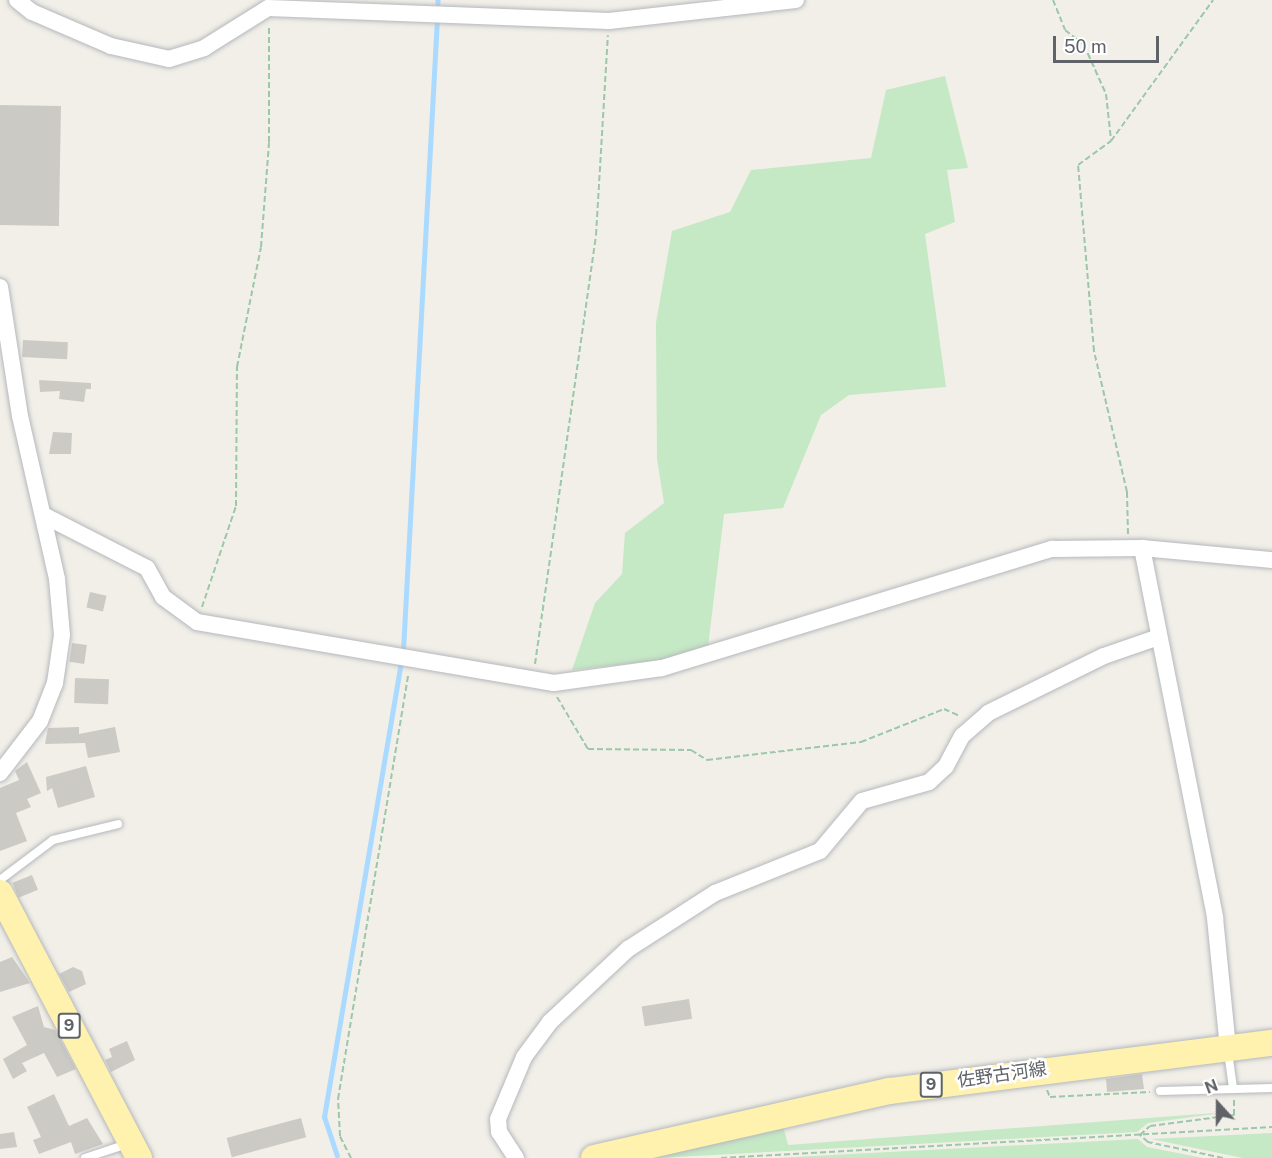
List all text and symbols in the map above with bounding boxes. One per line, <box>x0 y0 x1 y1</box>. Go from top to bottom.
scale bar <box>1056 24 1162 62</box>
text: 50 m <box>1064 36 1107 57</box>
road number: 9 <box>57 1013 81 1039</box>
street label: 佐野古河線 <box>956 1058 1048 1092</box>
road number: 9 <box>919 1072 943 1098</box>
north arrow <box>1188 1074 1248 1134</box>
text: N <box>1202 1076 1221 1098</box>

